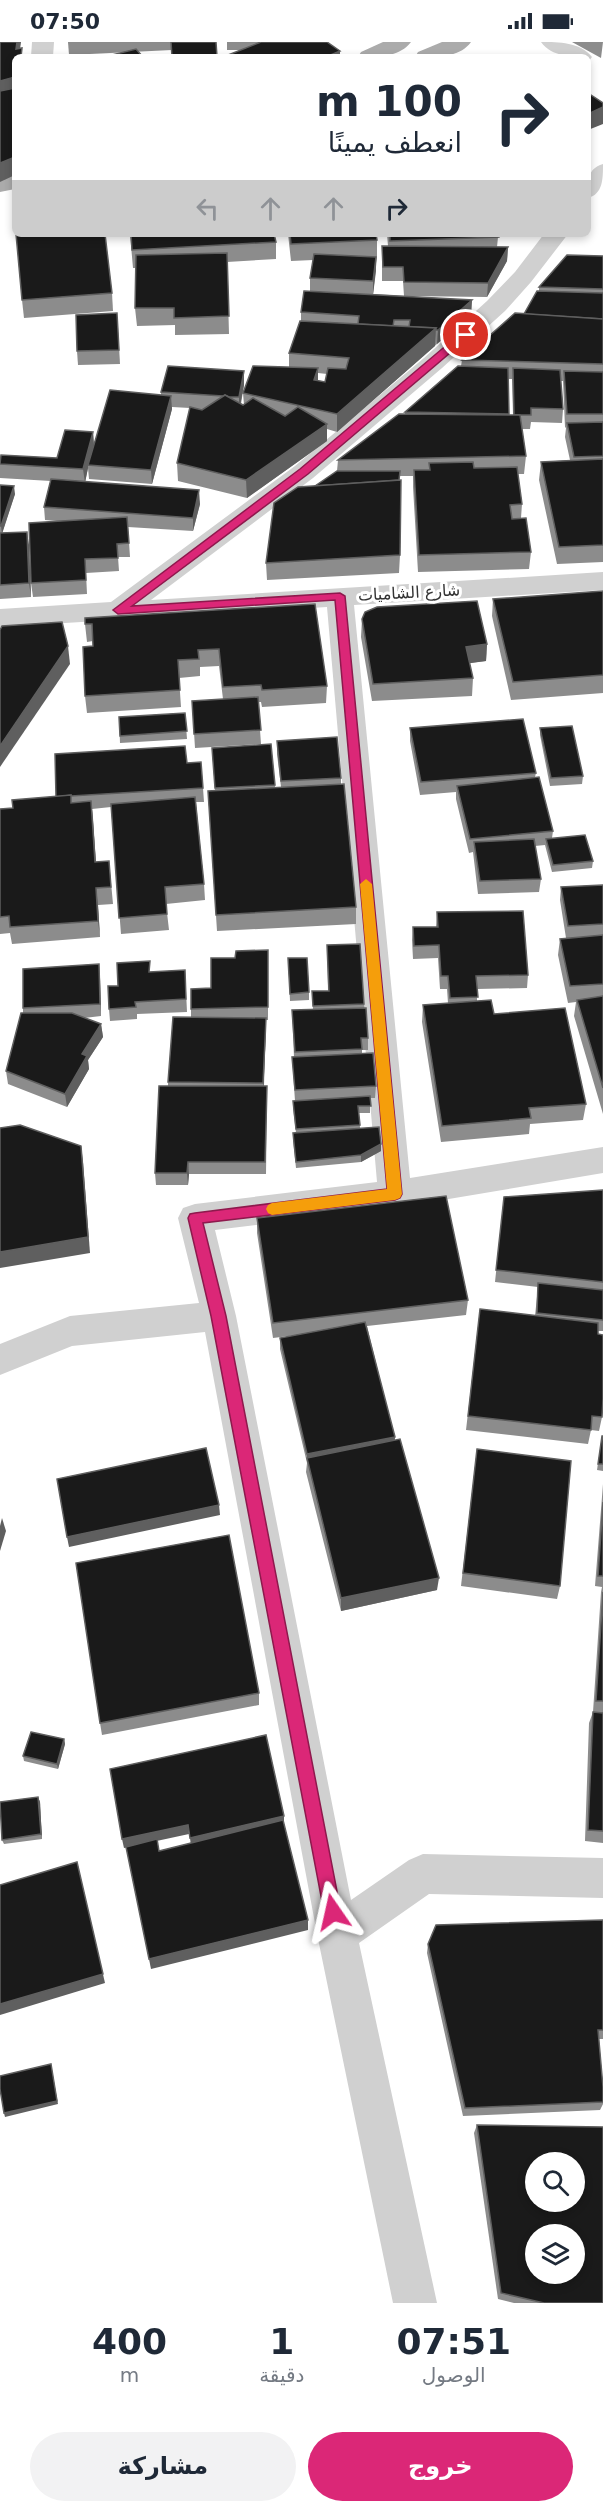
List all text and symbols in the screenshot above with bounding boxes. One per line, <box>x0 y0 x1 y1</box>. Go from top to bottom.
text: 07:50 <box>30 9 100 34</box>
text: 100 m <box>316 77 462 126</box>
icon: right <box>483 78 561 156</box>
text: انعطف يمينًا <box>328 127 462 158</box>
icon: left <box>191 192 224 225</box>
icon: ahead <box>254 192 287 225</box>
icon: ahead <box>317 192 350 225</box>
icon: right <box>380 192 413 225</box>
pin <box>440 309 491 360</box>
icon: arrive <box>449 318 482 351</box>
street label: شارع الشاميات <box>357 580 461 606</box>
position arrow <box>301 1880 365 1944</box>
map controls <box>525 2152 585 2284</box>
button: search <box>525 2152 585 2212</box>
button: layers <box>525 2224 585 2284</box>
text: 400 <box>92 2321 167 2362</box>
text: 1 <box>269 2321 294 2362</box>
text: 07:51 <box>396 2321 511 2362</box>
text: m <box>120 2363 139 2387</box>
text: دقيقة <box>259 2363 304 2387</box>
text: الوصول <box>422 2363 486 2387</box>
button: مشاركة <box>30 2432 296 2501</box>
button: خروج <box>308 2432 573 2501</box>

